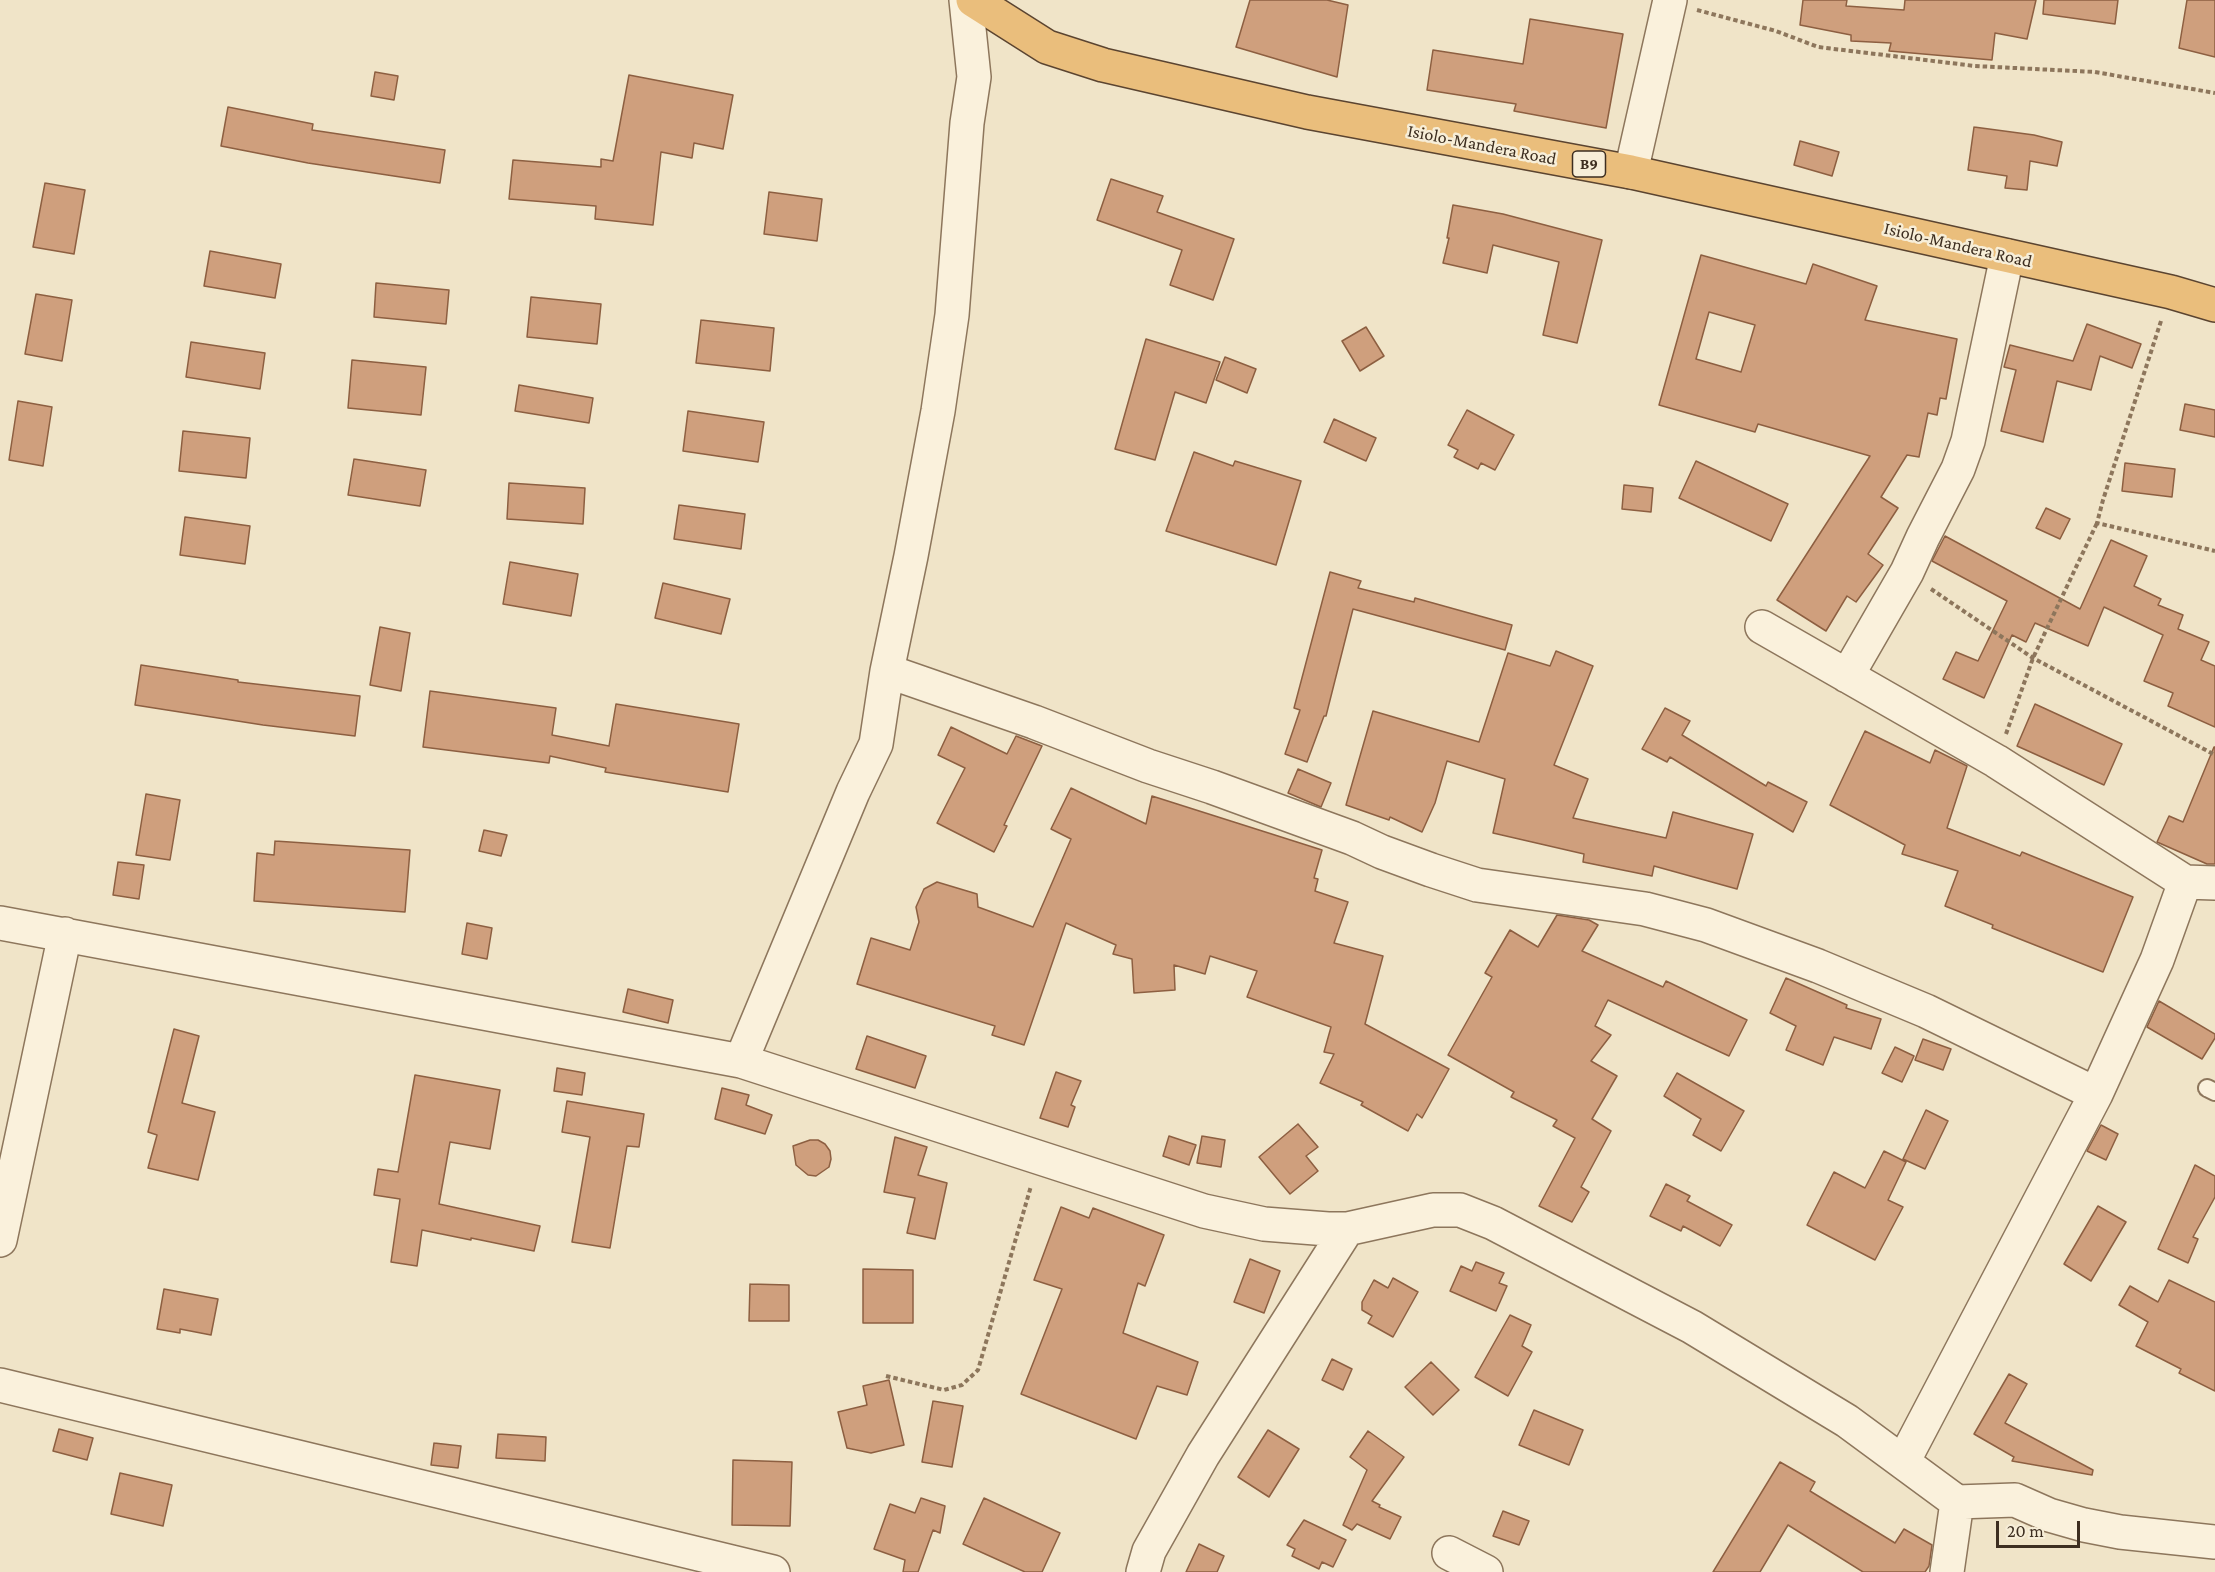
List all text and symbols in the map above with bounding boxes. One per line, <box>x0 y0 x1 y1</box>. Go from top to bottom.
street label: Isiolo-Mandera Road <box>1406 120 1558 170</box>
road number: B9 <box>1572 151 1606 177</box>
street label: Isiolo-Mandera Road <box>1882 217 2034 273</box>
scale bar <box>1999 1509 2083 1547</box>
text: 20 m <box>2007 1521 2044 1541</box>

